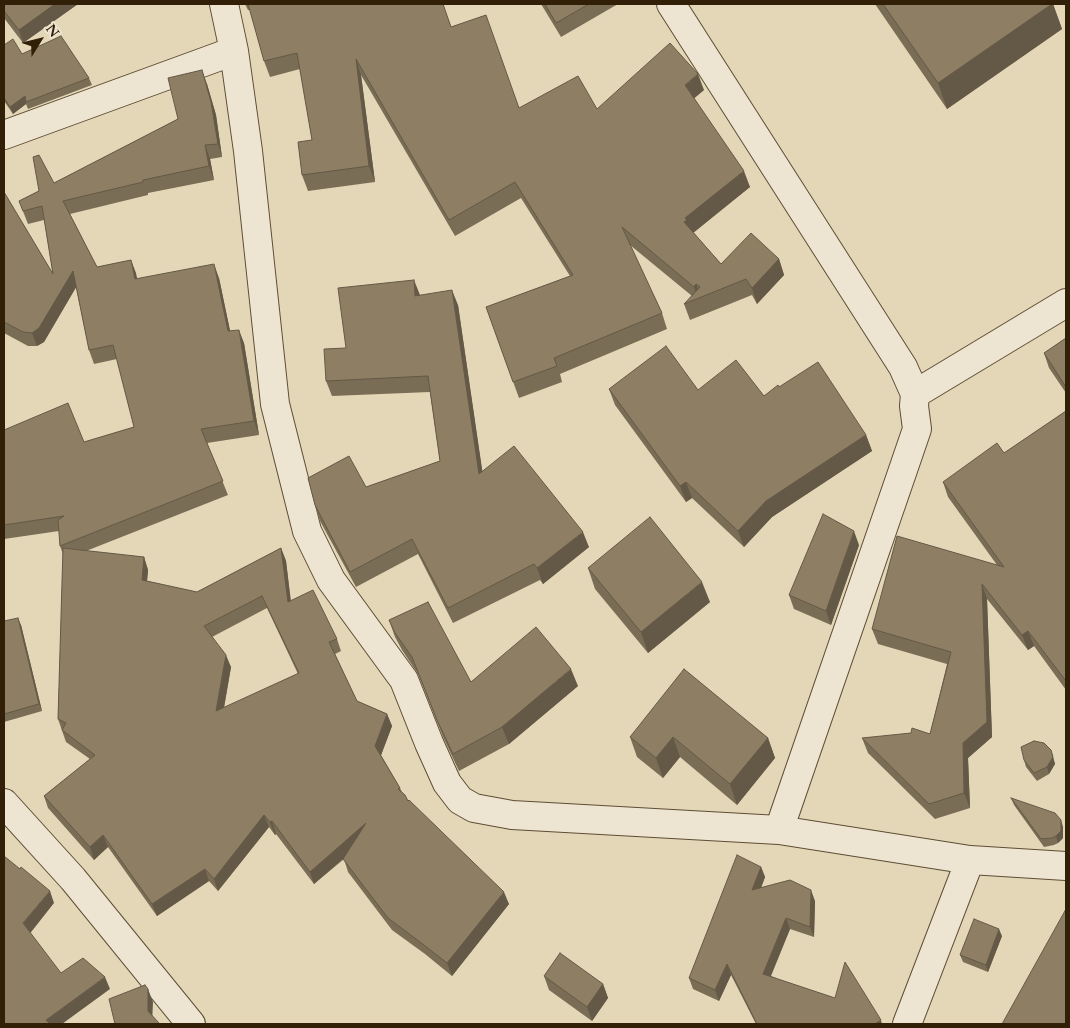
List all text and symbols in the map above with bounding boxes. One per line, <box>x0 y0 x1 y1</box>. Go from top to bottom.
north arrow <box>15 15 65 65</box>
text: N <box>41 20 64 41</box>

